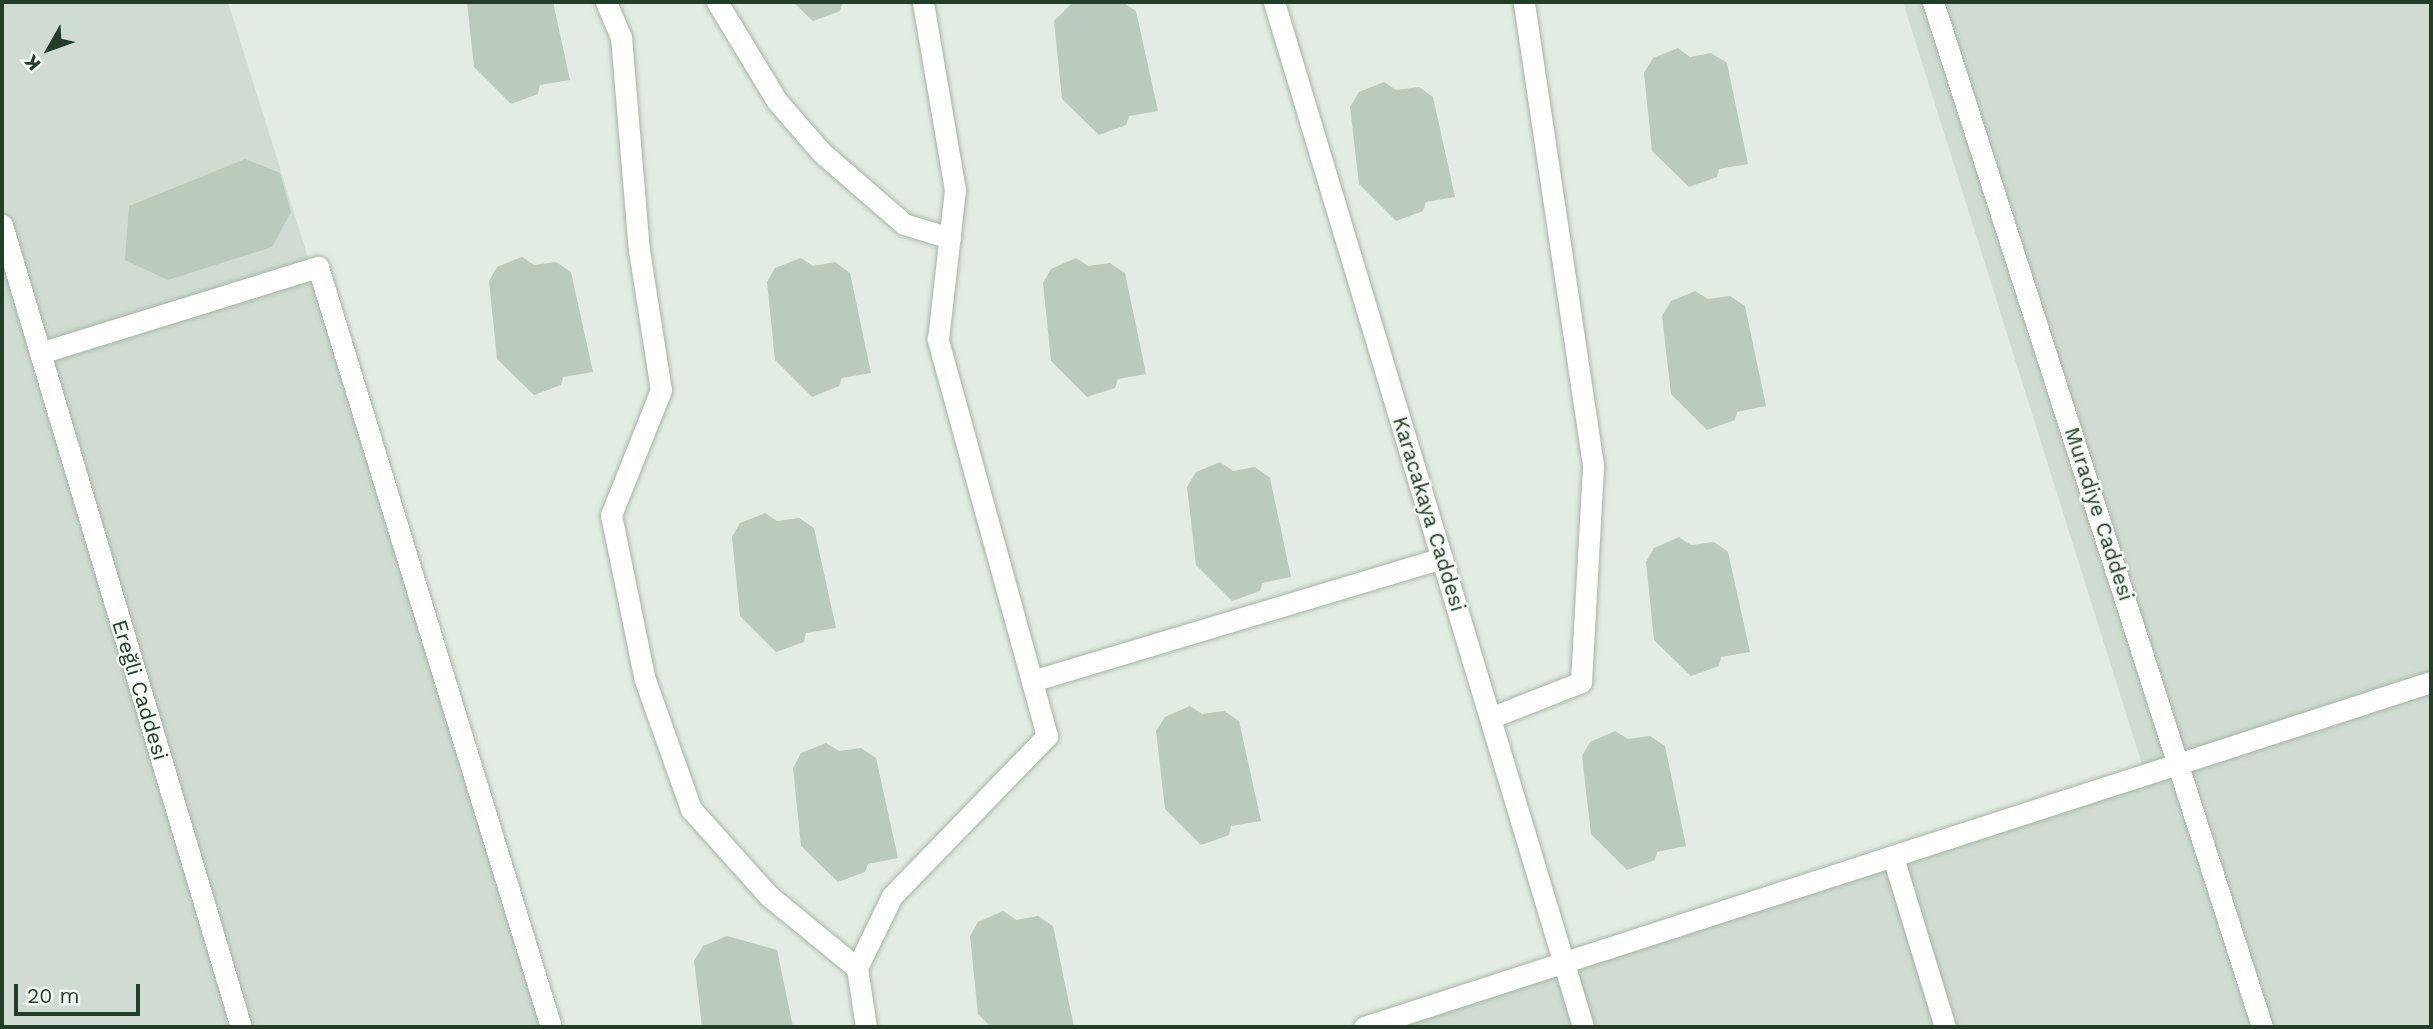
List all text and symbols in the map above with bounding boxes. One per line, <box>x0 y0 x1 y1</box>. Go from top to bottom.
north arrow <box>14 14 84 84</box>
text: K <box>19 50 46 75</box>
street label: Karacakaya Caddesi <box>1387 413 1471 615</box>
street label: Muradiye Caddesi <box>2059 424 2139 604</box>
street label: Ereğli Caddesi <box>107 617 173 763</box>
scale bar <box>18 970 144 1014</box>
text: 20 m <box>27 983 79 1008</box>

